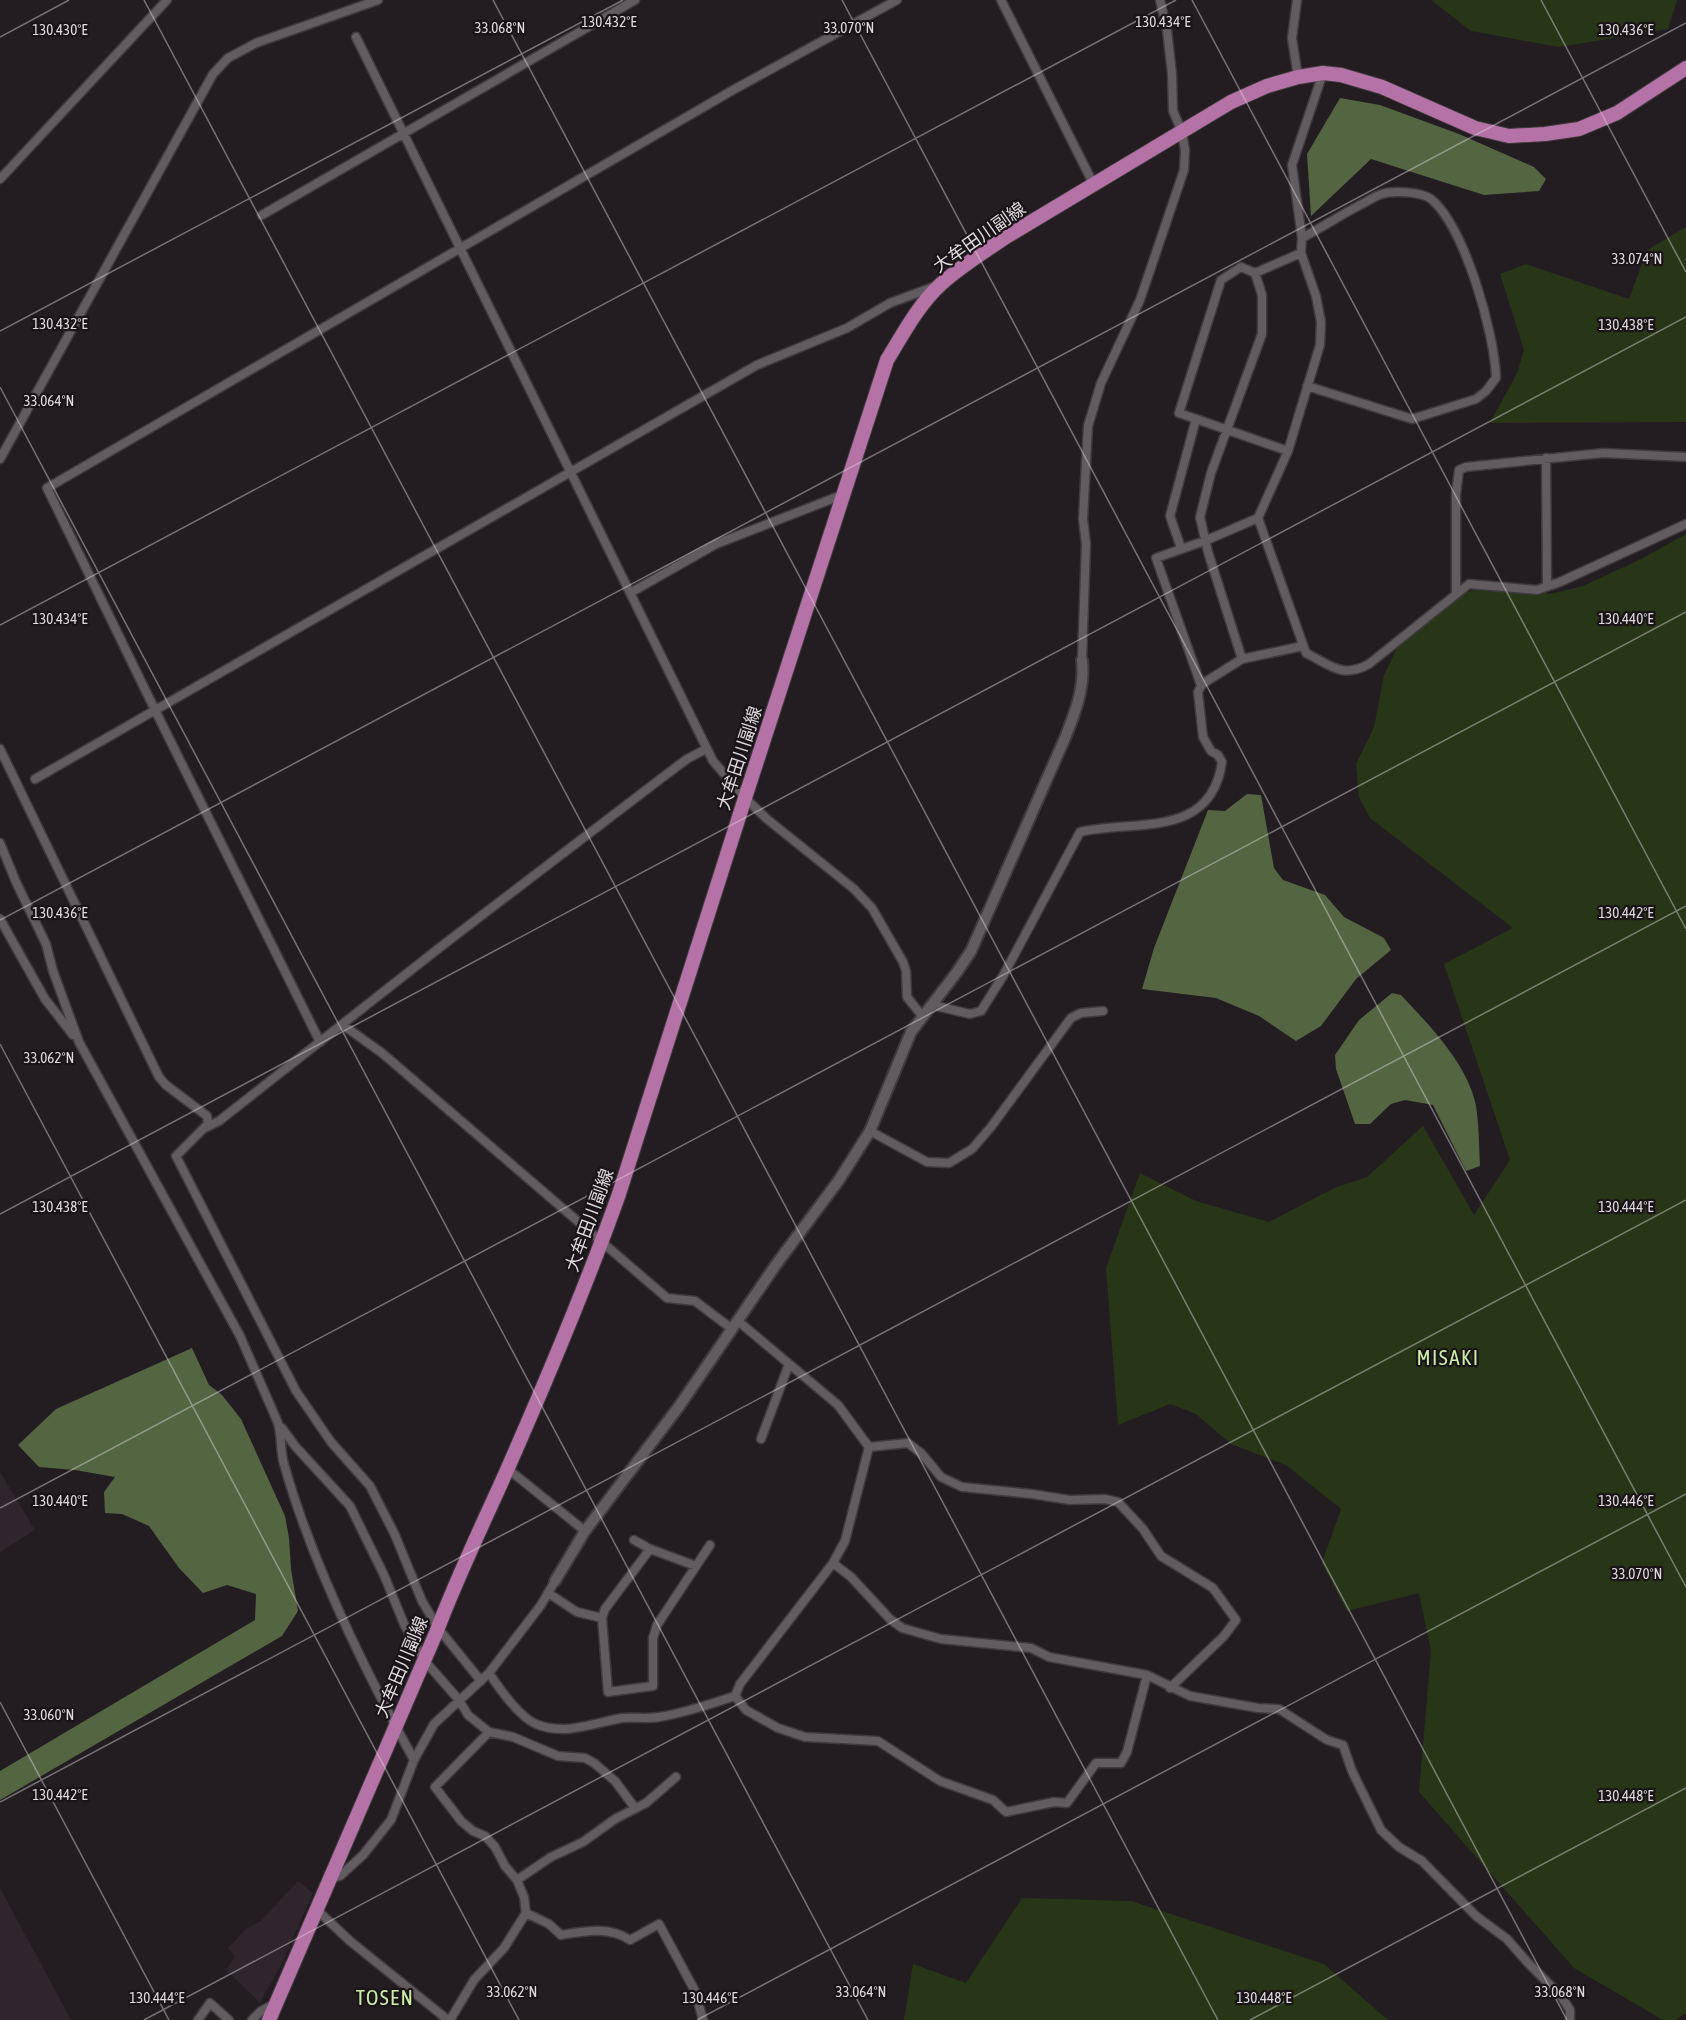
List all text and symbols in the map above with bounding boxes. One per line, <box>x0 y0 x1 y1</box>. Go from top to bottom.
text: 130.432°E <box>581 13 637 30</box>
text: 130.434°E <box>1135 13 1191 30</box>
text: 33.068°N <box>475 19 525 36</box>
text: 33.070°N <box>824 19 874 36</box>
text: 130.430°E <box>32 21 88 38</box>
text: 130.436°E <box>1598 21 1654 38</box>
street label: 大牟田川副線 <box>929 197 1029 277</box>
text: 33.074°N <box>1612 250 1662 267</box>
text: 130.432°E <box>32 315 88 332</box>
text: 130.438°E <box>1598 316 1654 333</box>
text: 33.064°N <box>24 392 74 409</box>
text: 130.434°E <box>32 610 88 627</box>
text: 130.440°E <box>1598 610 1654 627</box>
street label: 大牟田川副線 <box>712 703 766 813</box>
text: 130.436°E <box>32 904 88 921</box>
text: 130.442°E <box>1598 904 1654 921</box>
text: 33.062°N <box>24 1049 74 1066</box>
street label: 大牟田川副線 <box>561 1166 617 1274</box>
text: 130.438°E <box>32 1198 88 1215</box>
text: 130.444°E <box>1598 1198 1654 1215</box>
district label: MISAKI <box>1416 1345 1480 1369</box>
text: 130.440°E <box>32 1492 88 1509</box>
text: 130.446°E <box>1598 1492 1654 1509</box>
text: 33.070°N <box>1612 1565 1662 1582</box>
street label: 大牟田川副線 <box>370 1613 432 1721</box>
text: 33.060°N <box>24 1706 74 1723</box>
text: 130.442°E <box>32 1786 88 1803</box>
text: 130.448°E <box>1598 1787 1654 1804</box>
text: 33.062°N <box>487 1983 537 2000</box>
text: 33.064°N <box>836 1983 886 2000</box>
text: 33.068°N <box>1535 1983 1585 2000</box>
district label: TOSEN <box>356 1985 414 2009</box>
text: 130.444°E <box>129 1989 185 2006</box>
text: 130.446°E <box>682 1989 738 2006</box>
text: 130.448°E <box>1236 1989 1292 2006</box>

